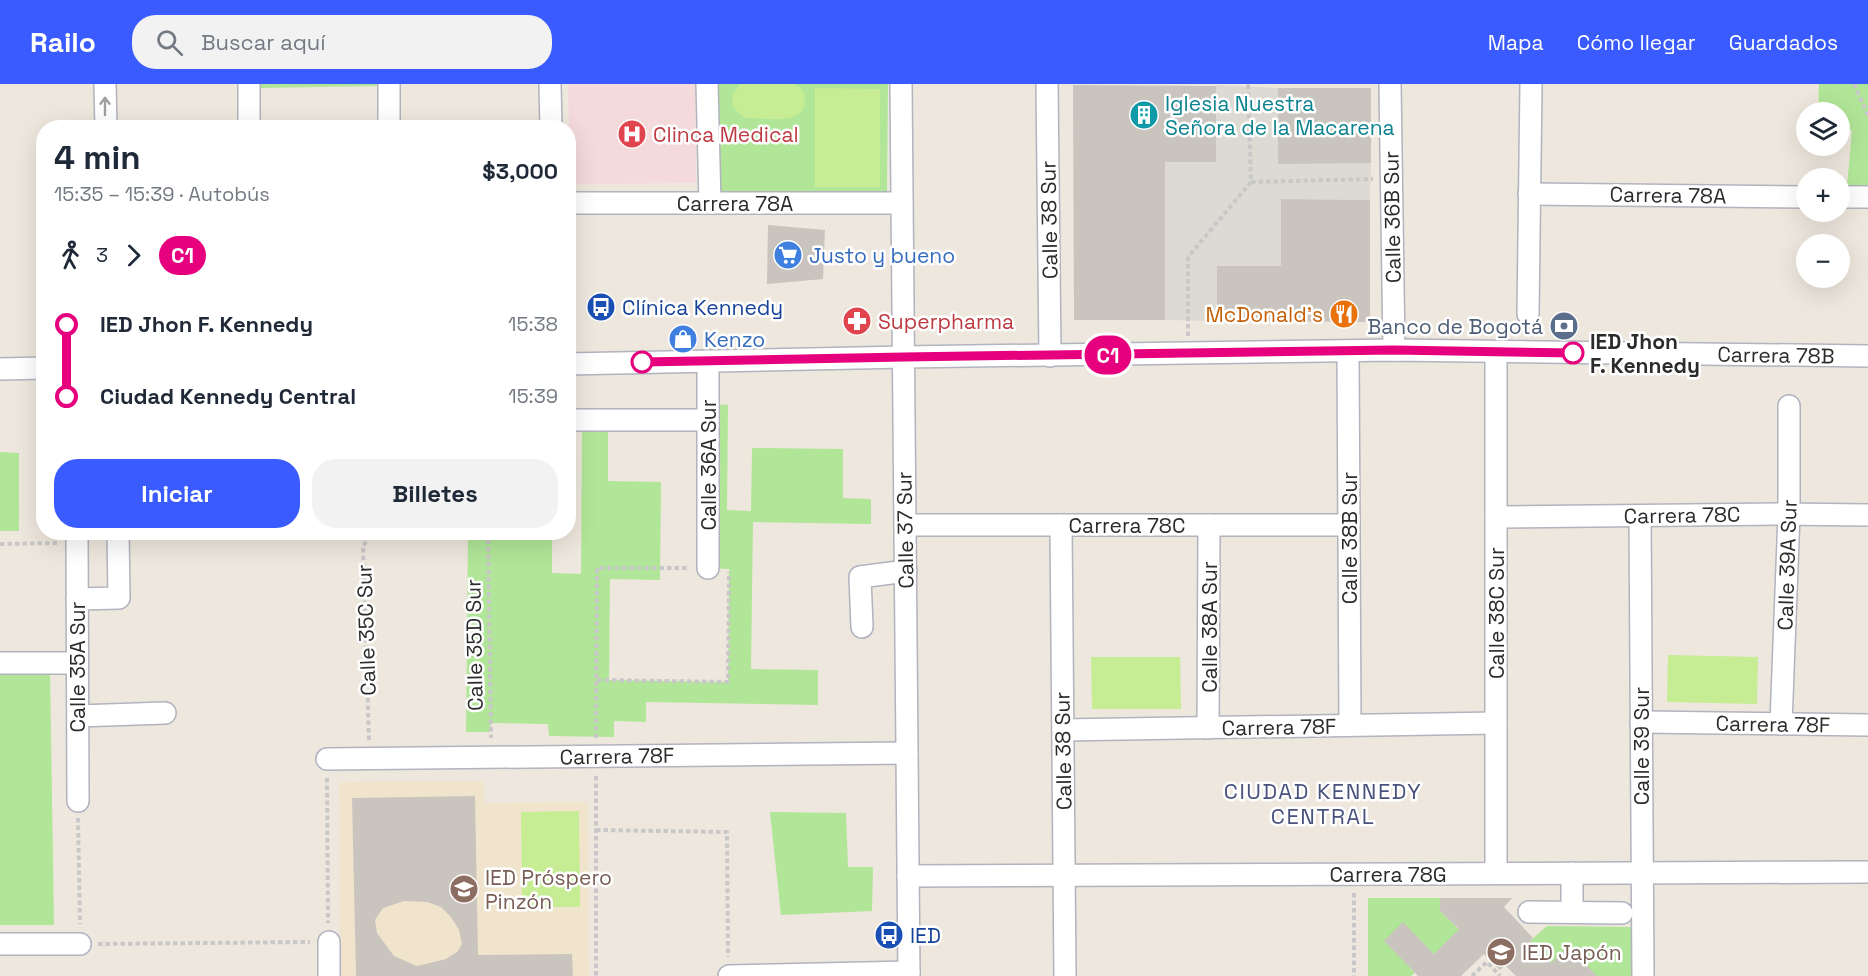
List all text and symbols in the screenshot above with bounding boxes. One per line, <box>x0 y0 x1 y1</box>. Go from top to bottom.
search box <box>132 15 552 69</box>
text: Railo <box>30 24 96 60</box>
icon: search <box>153 26 186 59</box>
text: Buscar aquí <box>201 28 326 56</box>
text: Mapa <box>1488 29 1544 56</box>
text: Cómo llegar <box>1577 29 1696 56</box>
text: Guardados <box>1729 29 1838 56</box>
place label: Iglesia Nuestra Señora de la Macarena <box>1165 90 1395 141</box>
one-way arrow <box>99 96 111 116</box>
building icon: Iglesia Nuestra Señora de la Macarena <box>1128 99 1160 131</box>
map controls <box>1796 102 1850 288</box>
button: layers <box>1796 102 1850 156</box>
hospital icon: Clinca Medical <box>616 118 648 150</box>
place label: Clinca Medical <box>653 121 799 148</box>
text: 4 min <box>54 137 141 179</box>
street label: Calle 36B Sur <box>1377 151 1407 283</box>
text: $3,000 <box>482 157 558 185</box>
street label: Calle 38 Sur <box>1034 160 1064 279</box>
button: + <box>1796 168 1850 222</box>
street label: Carrera 78A <box>1609 180 1727 210</box>
text: 15:35 – 15:39 · Autobús <box>54 181 270 207</box>
street label: Carrera 78A <box>677 190 793 217</box>
button: − <box>1796 234 1850 288</box>
icon: walk <box>54 239 87 272</box>
icon: forward <box>117 239 150 272</box>
supermarket icon: Justo y bueno <box>772 239 804 271</box>
text: 3 <box>96 242 108 268</box>
text: C1 <box>171 242 194 269</box>
place label: Justo y bueno <box>809 242 955 269</box>
bus stop icon: Clínica Kennedy <box>585 291 617 323</box>
place label: Clínica Kennedy <box>622 294 783 321</box>
restaurant icon: McDonald's <box>1328 298 1360 330</box>
place label: McDonald's <box>1205 301 1323 328</box>
pharmacy icon: Superpharma <box>841 305 873 337</box>
place label: Superpharma <box>878 308 1014 335</box>
text: IED Jhon F. Kennedy <box>100 310 313 338</box>
bank icon: Banco de Bogotá <box>1548 310 1580 342</box>
text: 15:38 <box>508 311 558 337</box>
place label: Banco de Bogotá <box>1367 313 1543 340</box>
shop icon: Kenzo <box>667 323 699 355</box>
place label: Kenzo <box>704 326 765 353</box>
place label: IED Jhon F. Kennedy <box>1590 328 1700 379</box>
line badge: C1 <box>1081 336 1135 374</box>
street label: Carrera 78B <box>1717 340 1835 370</box>
text: C1 <box>1096 342 1120 369</box>
marker: IED Jhon F. Kennedy <box>1562 342 1584 364</box>
unlabelled marker <box>631 351 653 373</box>
text: Ciudad Kennedy Central <box>100 382 356 410</box>
text: 15:39 <box>508 383 558 409</box>
street label: Calle 36A Sur <box>695 399 722 531</box>
button: Iniciar <box>54 459 300 528</box>
button: Billetes <box>312 459 558 528</box>
street label: Calle 37 Sur <box>890 471 920 589</box>
street label: Calle 38B Sur <box>1336 472 1363 604</box>
street label: Calle 39A Sur <box>1771 499 1803 631</box>
street label: Carrera 78C <box>1623 500 1741 530</box>
street label: Carrera 78C <box>1069 512 1185 539</box>
street label: Calle 38C Sur <box>1483 547 1510 679</box>
street label: Calle 38A Sur <box>1196 561 1223 693</box>
street label: Calle 35C Sur <box>350 564 382 696</box>
street label: Calle 35D Sur <box>459 579 489 711</box>
street label: Calle 35A Sur <box>64 601 91 732</box>
street label: Calle 39 Sur <box>1628 687 1655 805</box>
street label: Calle 38 Sur <box>1048 691 1078 810</box>
street label: Carrera 78F <box>1715 710 1831 738</box>
street label: Carrera 78F <box>1221 713 1337 741</box>
street label: Carrera 78F <box>559 742 675 770</box>
district label: CIUDAD KENNEDY CENTRAL <box>1224 777 1422 830</box>
street label: Carrera 78G <box>1329 861 1447 888</box>
place label: IED Próspero Pinzón <box>485 864 612 915</box>
school or university icon: IED Próspero Pinzón <box>448 873 480 905</box>
bus stop icon: IED <box>873 919 905 951</box>
place label: IED <box>910 922 941 949</box>
school or university icon: IED Japón <box>1485 936 1517 968</box>
place label: IED Japón <box>1522 939 1622 966</box>

